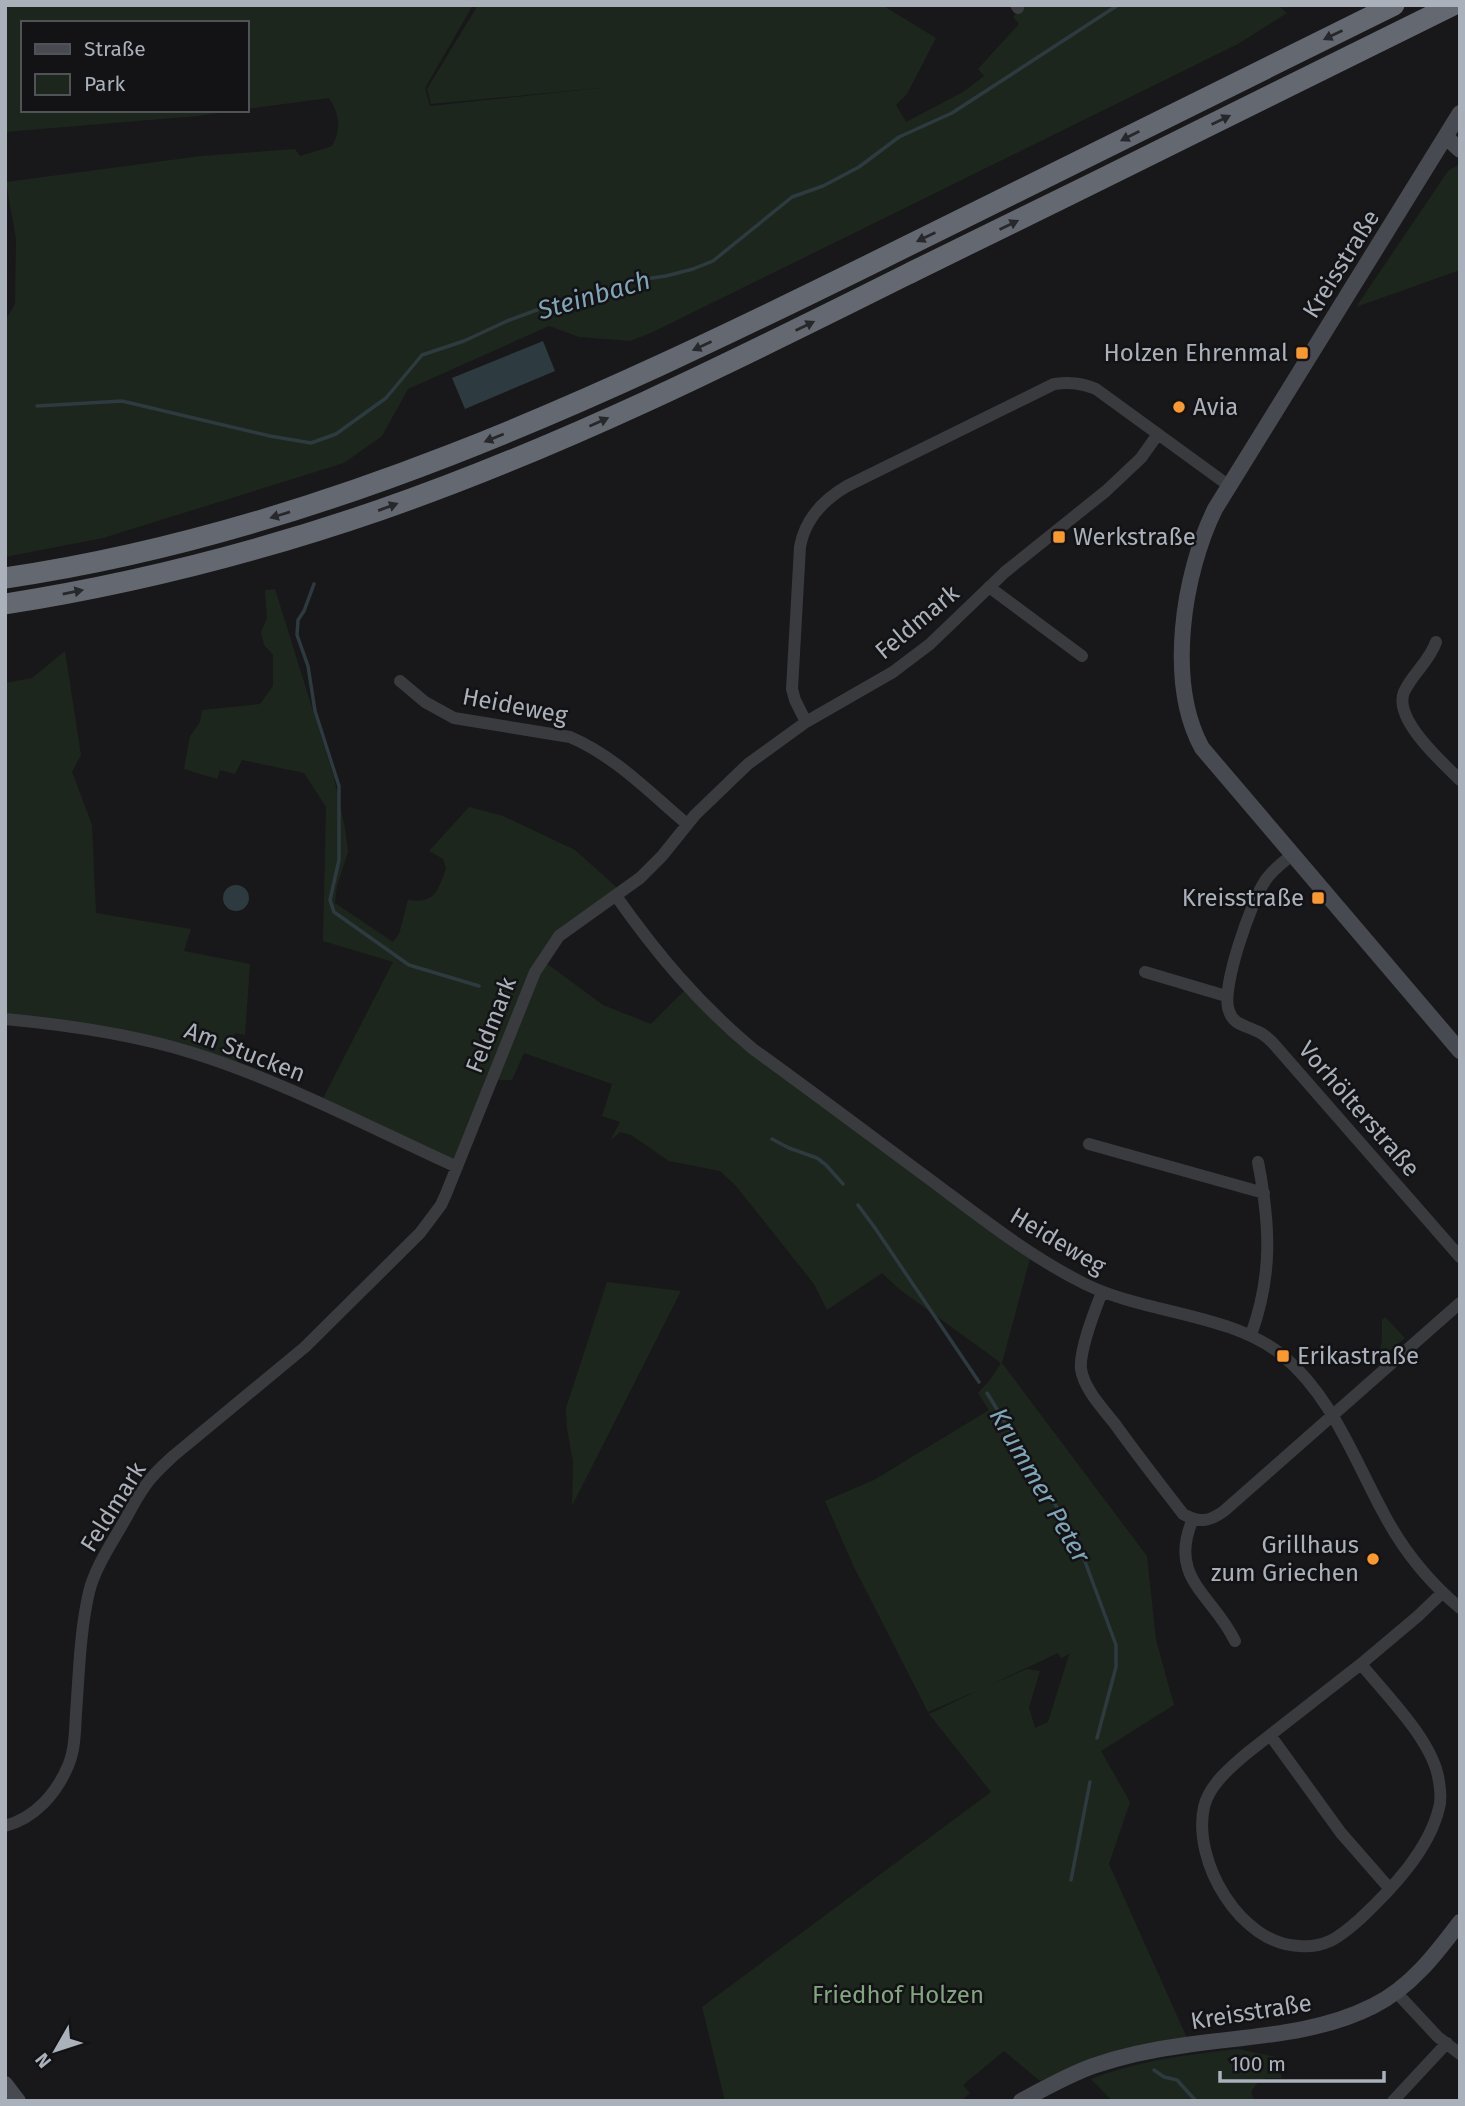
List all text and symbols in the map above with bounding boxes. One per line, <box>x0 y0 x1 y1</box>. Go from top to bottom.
legend <box>21 21 248 112</box>
one-way arrow <box>1323 30 1343 41</box>
text: Straße <box>84 36 146 62</box>
text: Park <box>84 71 126 97</box>
one-way arrow <box>1211 115 1231 126</box>
one-way arrow <box>1120 131 1140 142</box>
street label: Kreisstraße <box>1297 205 1385 323</box>
one-way arrow <box>999 219 1019 231</box>
one-way arrow <box>916 231 936 243</box>
water label: Steinbach <box>533 265 654 327</box>
one-way arrow <box>795 320 815 331</box>
place label: Holzen Ehrenmal <box>1104 339 1288 367</box>
one-way arrow <box>692 340 712 352</box>
marker: Holzen Ehrenmal <box>1294 345 1310 361</box>
place label: Avia <box>1193 393 1238 421</box>
marker: Avia <box>1171 399 1187 415</box>
one-way arrow <box>588 416 609 427</box>
one-way arrow <box>484 433 505 444</box>
one-way arrow <box>377 501 398 512</box>
one-way arrow <box>270 510 291 520</box>
place label: Werkstraße <box>1073 523 1196 551</box>
marker: Werkstraße <box>1051 529 1067 545</box>
street label: Feldmark <box>870 579 965 665</box>
one-way arrow <box>62 587 84 598</box>
street label: Heideweg <box>460 682 570 730</box>
place label: Kreisstraße <box>1182 884 1304 912</box>
marker: Kreisstraße <box>1310 890 1326 906</box>
street label: Feldmark <box>460 972 522 1077</box>
street label: Am Stucken <box>181 1016 309 1088</box>
street label: Vorhölterstraße <box>1293 1036 1425 1182</box>
street label: Heideweg <box>1005 1202 1111 1281</box>
place label: Erikastraße <box>1297 1342 1419 1370</box>
marker: Erikastraße <box>1275 1348 1291 1364</box>
water label: Krummer Peter <box>983 1402 1097 1569</box>
street label: Feldmark <box>75 1456 152 1557</box>
place label: Grillhaus zum Griechen <box>1211 1531 1359 1587</box>
marker: Grillhaus zum Griechen <box>1365 1551 1381 1567</box>
park label: Friedhof Holzen <box>812 1981 984 2009</box>
street label: Kreisstraße <box>1188 1989 1314 2035</box>
north arrow <box>21 2015 91 2085</box>
scale bar <box>1220 2039 1384 2084</box>
text: N <box>30 2048 56 2073</box>
text: 100 m <box>1230 2051 1286 2077</box>

